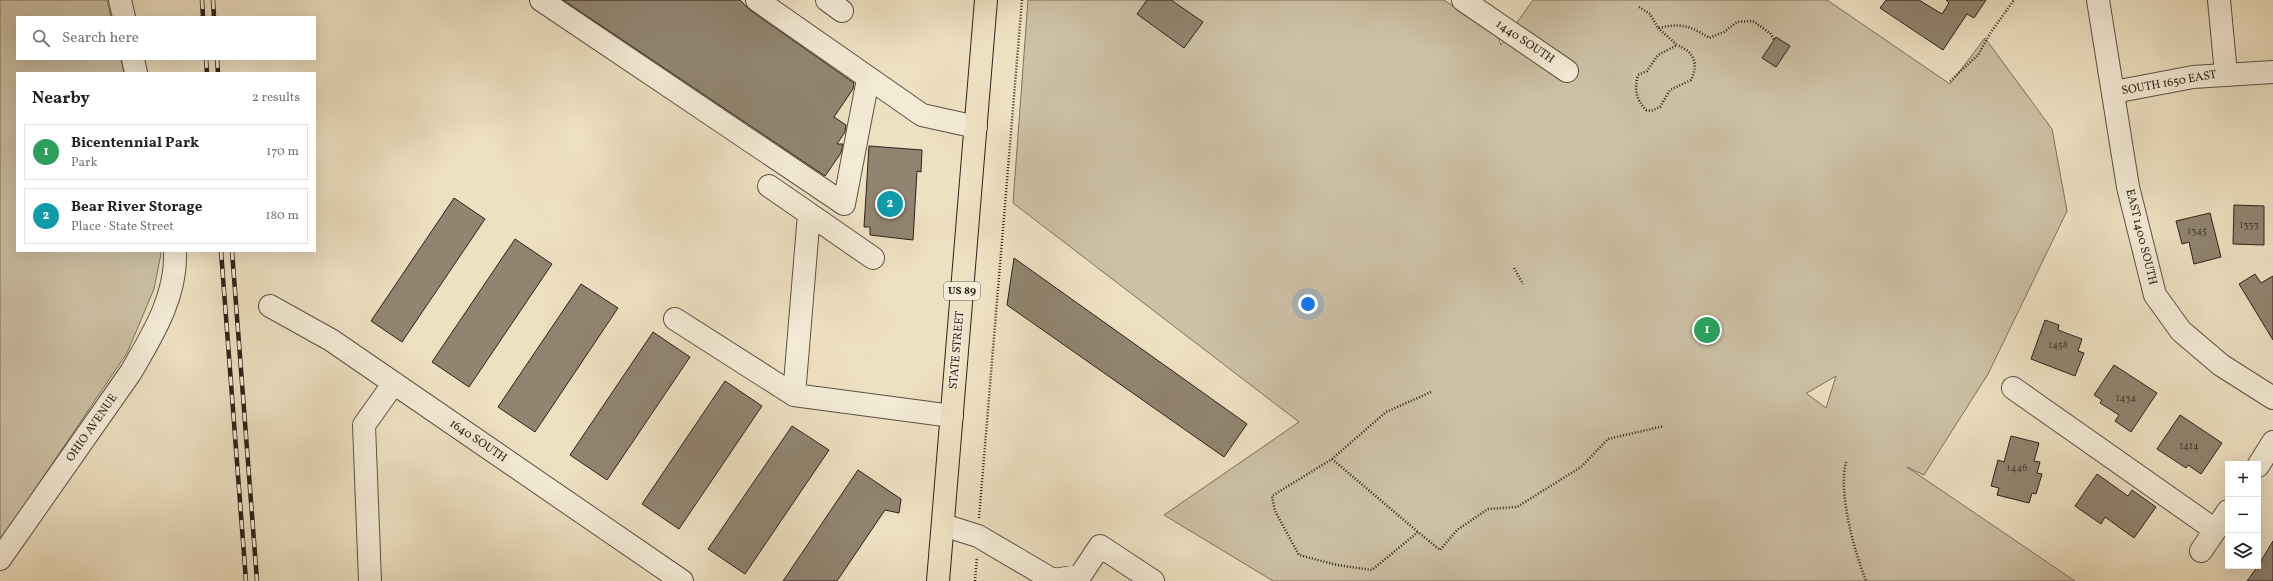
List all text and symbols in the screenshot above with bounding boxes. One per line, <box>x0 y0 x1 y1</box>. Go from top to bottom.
search box <box>16 16 316 60</box>
street label: 1440 SOUTH <box>1493 16 1557 68</box>
icon: search <box>30 27 52 49</box>
text: Search here <box>62 28 139 49</box>
street label: SOUTH 1650 EAST <box>2120 67 2218 99</box>
text: Nearby <box>32 87 90 110</box>
text: 2 results <box>252 89 300 107</box>
text: Bicentennial Park <box>71 133 199 154</box>
text: 1 <box>43 143 49 161</box>
text: 170 m <box>266 143 299 161</box>
text: Park <box>71 154 98 172</box>
street label: EAST 1400 SOUTH <box>2121 187 2161 287</box>
pin: 2 <box>877 189 903 219</box>
text: Bear River Storage <box>71 197 202 218</box>
text: 2 <box>43 207 49 225</box>
text: 180 m <box>265 207 299 225</box>
text: Place · State Street <box>71 218 174 236</box>
house number: 1333 <box>2239 218 2259 232</box>
house number: 1345 <box>2187 224 2207 238</box>
road number: US 89 <box>944 282 980 300</box>
your location <box>1298 294 1318 314</box>
street label: STATE STREET <box>946 310 968 390</box>
pin: 1 <box>1694 315 1720 345</box>
house number: 1458 <box>2048 338 2068 352</box>
street label: OHIO AVENUE <box>63 391 121 465</box>
house number: 1434 <box>2116 391 2136 405</box>
street label: 1640 SOUTH <box>446 416 510 466</box>
house number: 1414 <box>2179 439 2199 453</box>
house number: 1446 <box>2007 461 2027 475</box>
map controls <box>2225 461 2261 569</box>
button: + <box>2225 461 2261 497</box>
button: − <box>2225 497 2261 533</box>
button: layers <box>2225 533 2261 569</box>

